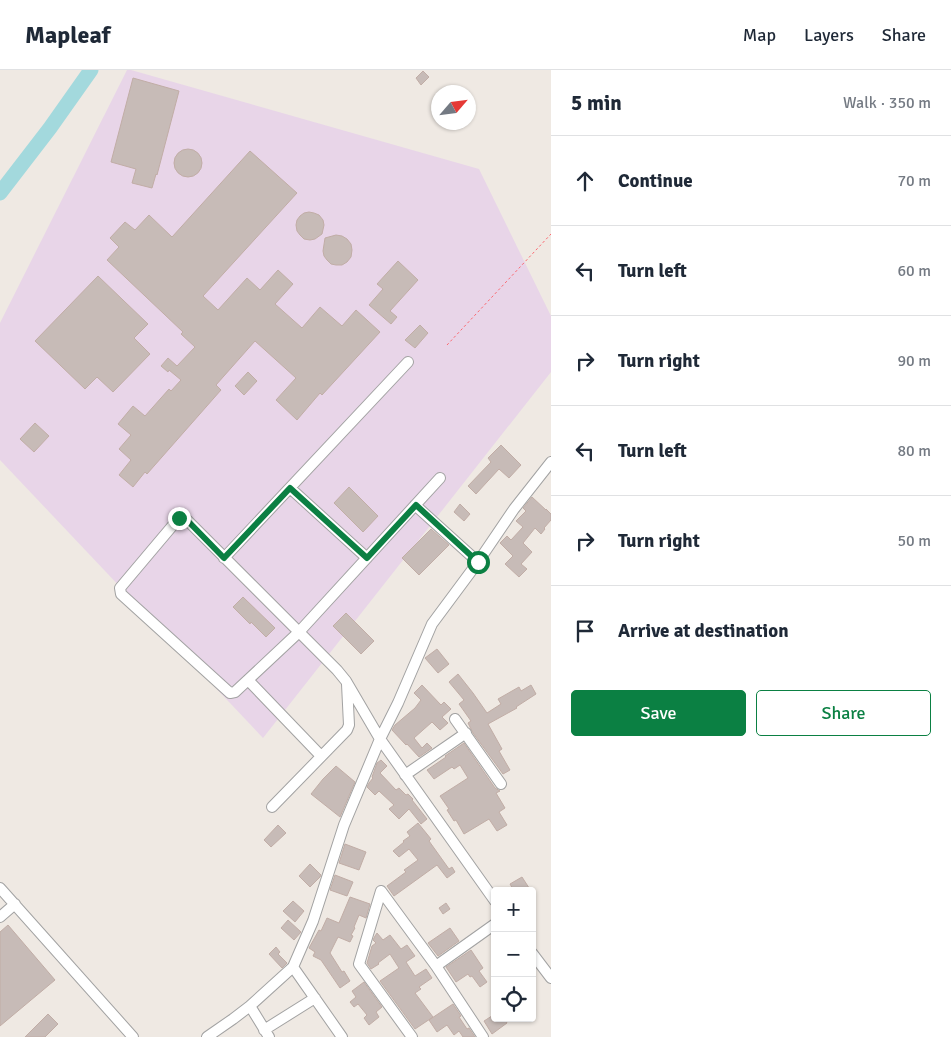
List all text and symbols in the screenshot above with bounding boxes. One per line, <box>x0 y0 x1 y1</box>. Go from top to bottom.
text: Mapleaf <box>25 20 110 50</box>
text: Map <box>743 24 776 46</box>
text: Layers <box>804 24 854 46</box>
text: Share <box>882 24 926 46</box>
north arrow <box>431 85 476 130</box>
text: 5 min <box>571 90 622 116</box>
text: Walk · 350 m <box>843 93 931 113</box>
icon: ahead <box>571 167 599 195</box>
text: Continue <box>618 169 693 193</box>
text: 70 m <box>897 171 931 191</box>
icon: left <box>571 257 599 285</box>
text: Turn left <box>618 259 687 283</box>
text: 60 m <box>897 261 931 281</box>
icon: right <box>571 347 599 375</box>
text: Turn right <box>618 349 700 373</box>
text: 90 m <box>897 351 931 371</box>
icon: left <box>571 437 599 465</box>
text: Turn left <box>618 439 687 463</box>
text: 80 m <box>897 441 931 461</box>
route end <box>168 507 191 530</box>
icon: right <box>571 527 599 555</box>
text: Turn right <box>618 529 700 553</box>
text: 50 m <box>897 531 931 551</box>
route start <box>467 551 490 574</box>
icon: arrive <box>571 617 599 645</box>
text: Arrive at destination <box>618 619 789 643</box>
button: Save <box>571 690 746 736</box>
button: Share <box>756 690 931 736</box>
map controls <box>491 887 536 1022</box>
button: + <box>491 887 536 932</box>
button: − <box>491 932 536 977</box>
button: locate <box>491 977 536 1022</box>

